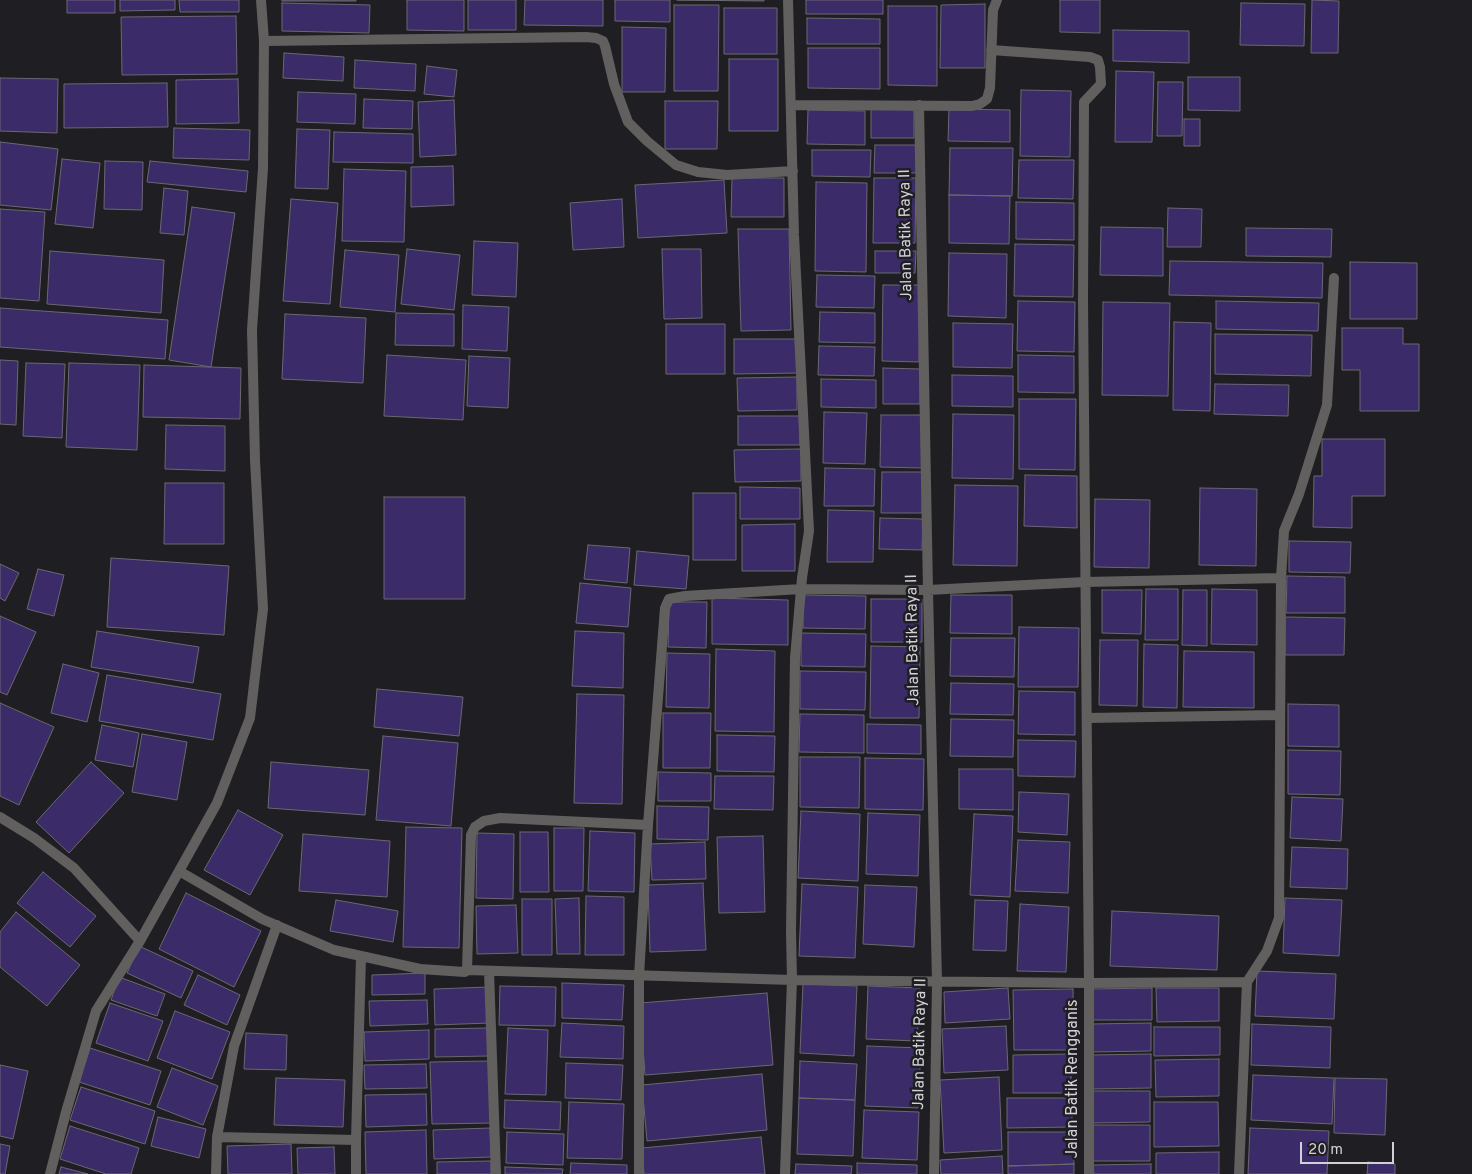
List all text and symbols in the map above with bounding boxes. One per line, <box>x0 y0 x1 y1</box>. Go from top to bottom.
street label: Jalan Batik Raya II <box>896 169 918 301</box>
street label: Jalan Batik Raya II <box>903 574 925 706</box>
street label: Jalan Batik Raya II <box>910 978 932 1110</box>
street label: Jalan Batik Rengganis <box>1064 999 1084 1159</box>
scale bar <box>1302 1132 1396 1164</box>
text: 20 m <box>1308 1141 1343 1160</box>

